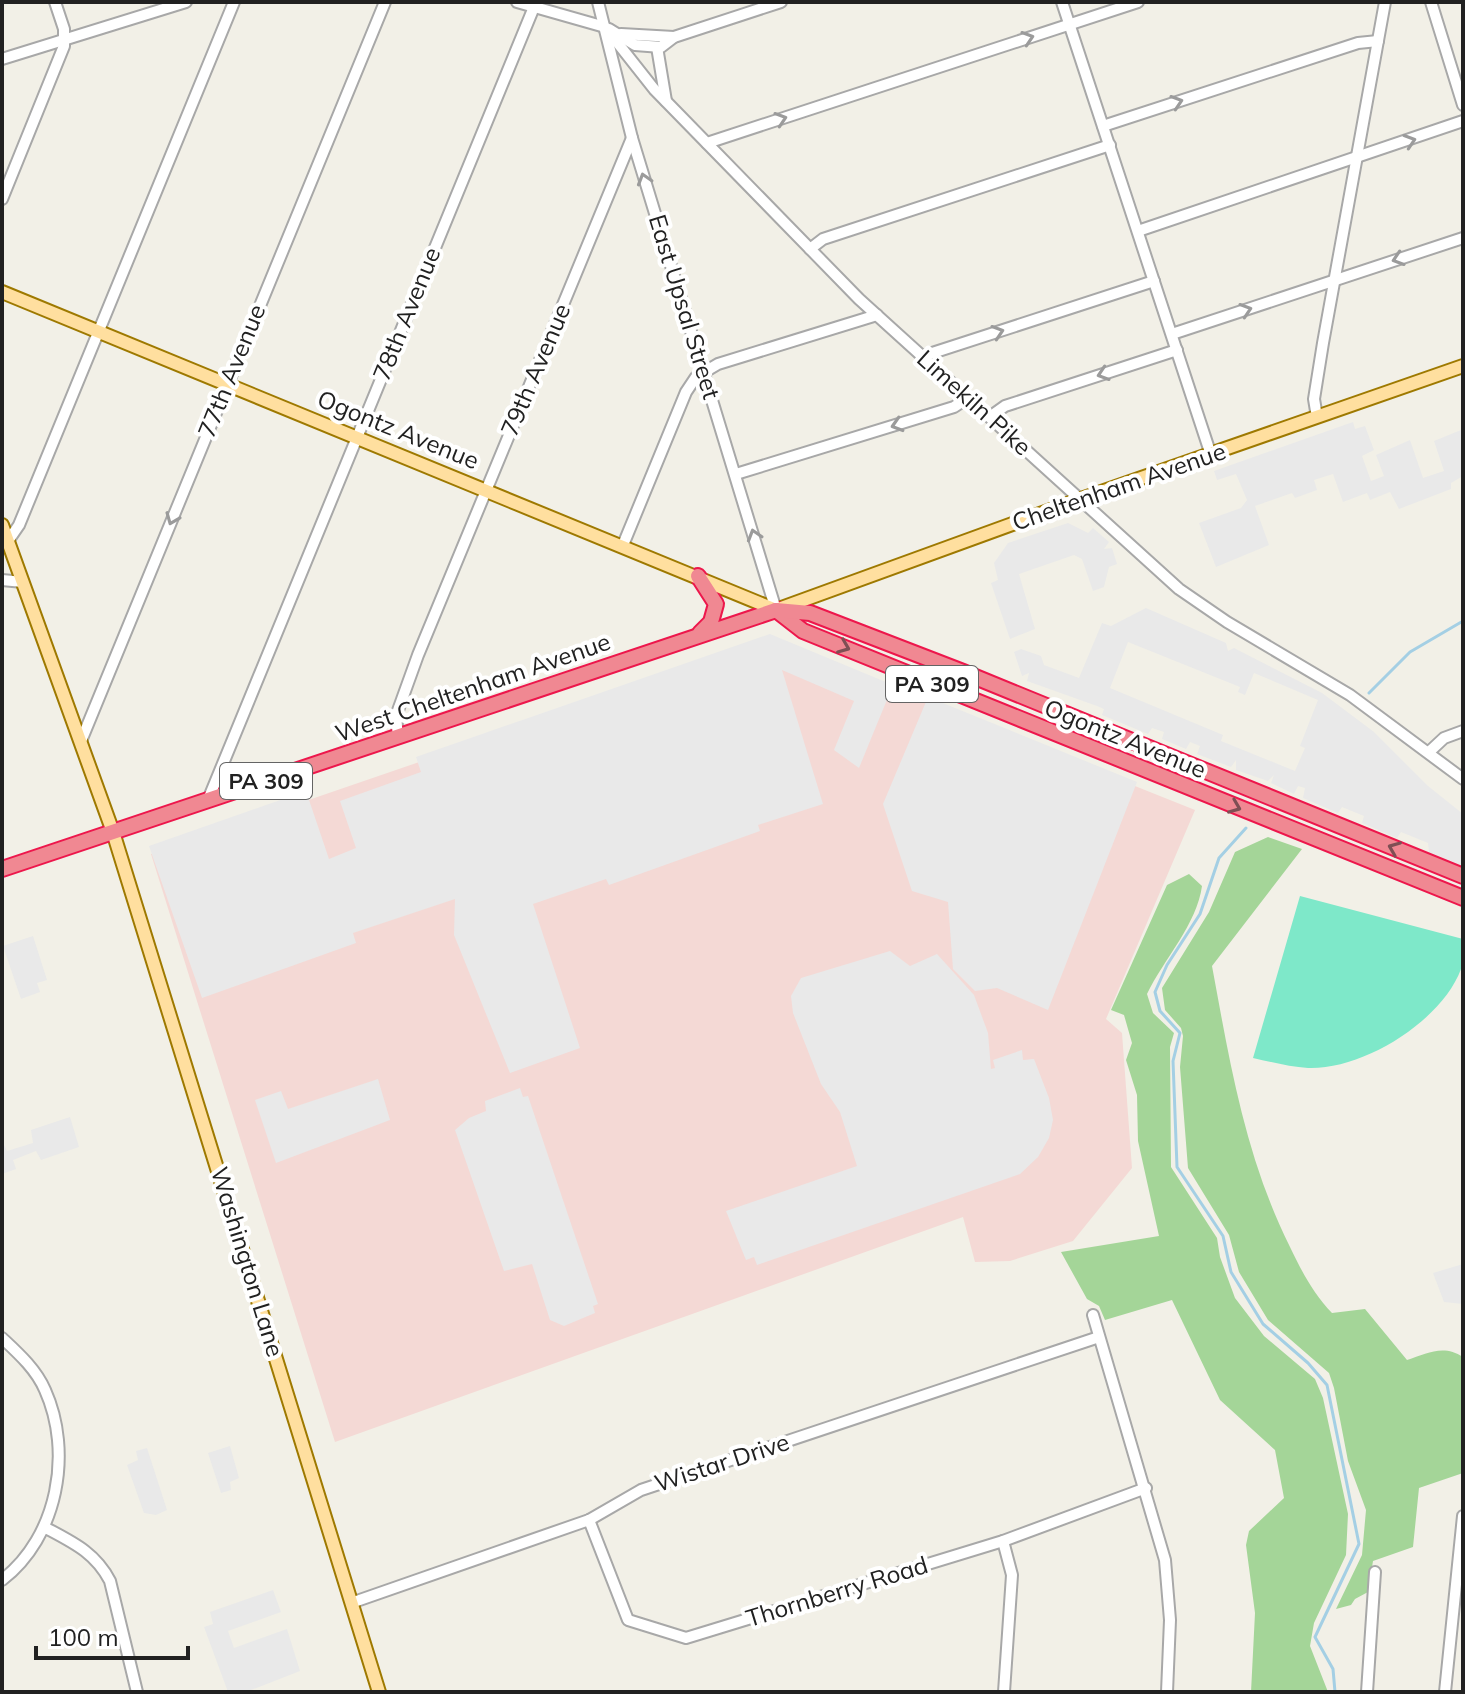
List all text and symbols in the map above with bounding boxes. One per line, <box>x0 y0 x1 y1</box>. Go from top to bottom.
one-way arrow <box>1020 31 1034 47</box>
one-way arrow <box>1170 95 1184 111</box>
one-way arrow <box>773 112 787 128</box>
one-way arrow <box>1402 134 1416 150</box>
one-way arrow <box>637 172 653 186</box>
street label: East Upsal Street <box>643 211 727 403</box>
street label: 78th Avenue <box>366 243 446 385</box>
one-way arrow <box>1392 250 1406 266</box>
street label: 79th Avenue <box>494 299 576 440</box>
street label: 77th Avenue <box>191 300 271 442</box>
one-way arrow <box>1238 304 1252 320</box>
one-way arrow <box>990 326 1004 342</box>
street label: Limekiln Pike <box>911 343 1038 461</box>
one-way arrow <box>1096 365 1110 381</box>
street label: Ogontz Avenue <box>313 383 483 475</box>
one-way arrow <box>891 415 905 431</box>
street label: Cheltenham Avenue <box>1008 435 1229 537</box>
one-way arrow <box>165 511 182 525</box>
one-way arrow <box>748 528 764 542</box>
street label: West Cheltenham Avenue <box>331 626 614 748</box>
one-way arrow <box>836 638 850 654</box>
road number: PA 309 <box>886 666 978 702</box>
street label: Ogontz Avenue <box>1040 692 1210 784</box>
road number: PA 309 <box>220 763 312 799</box>
one-way arrow <box>1227 797 1241 813</box>
one-way arrow <box>1388 842 1402 858</box>
street label: Washington Lane <box>205 1163 291 1360</box>
street label: Wistar Drive <box>651 1426 793 1498</box>
street label: Thornberry Road <box>742 1549 931 1633</box>
scale bar <box>36 1610 188 1660</box>
text: 100 m <box>48 1622 119 1652</box>

